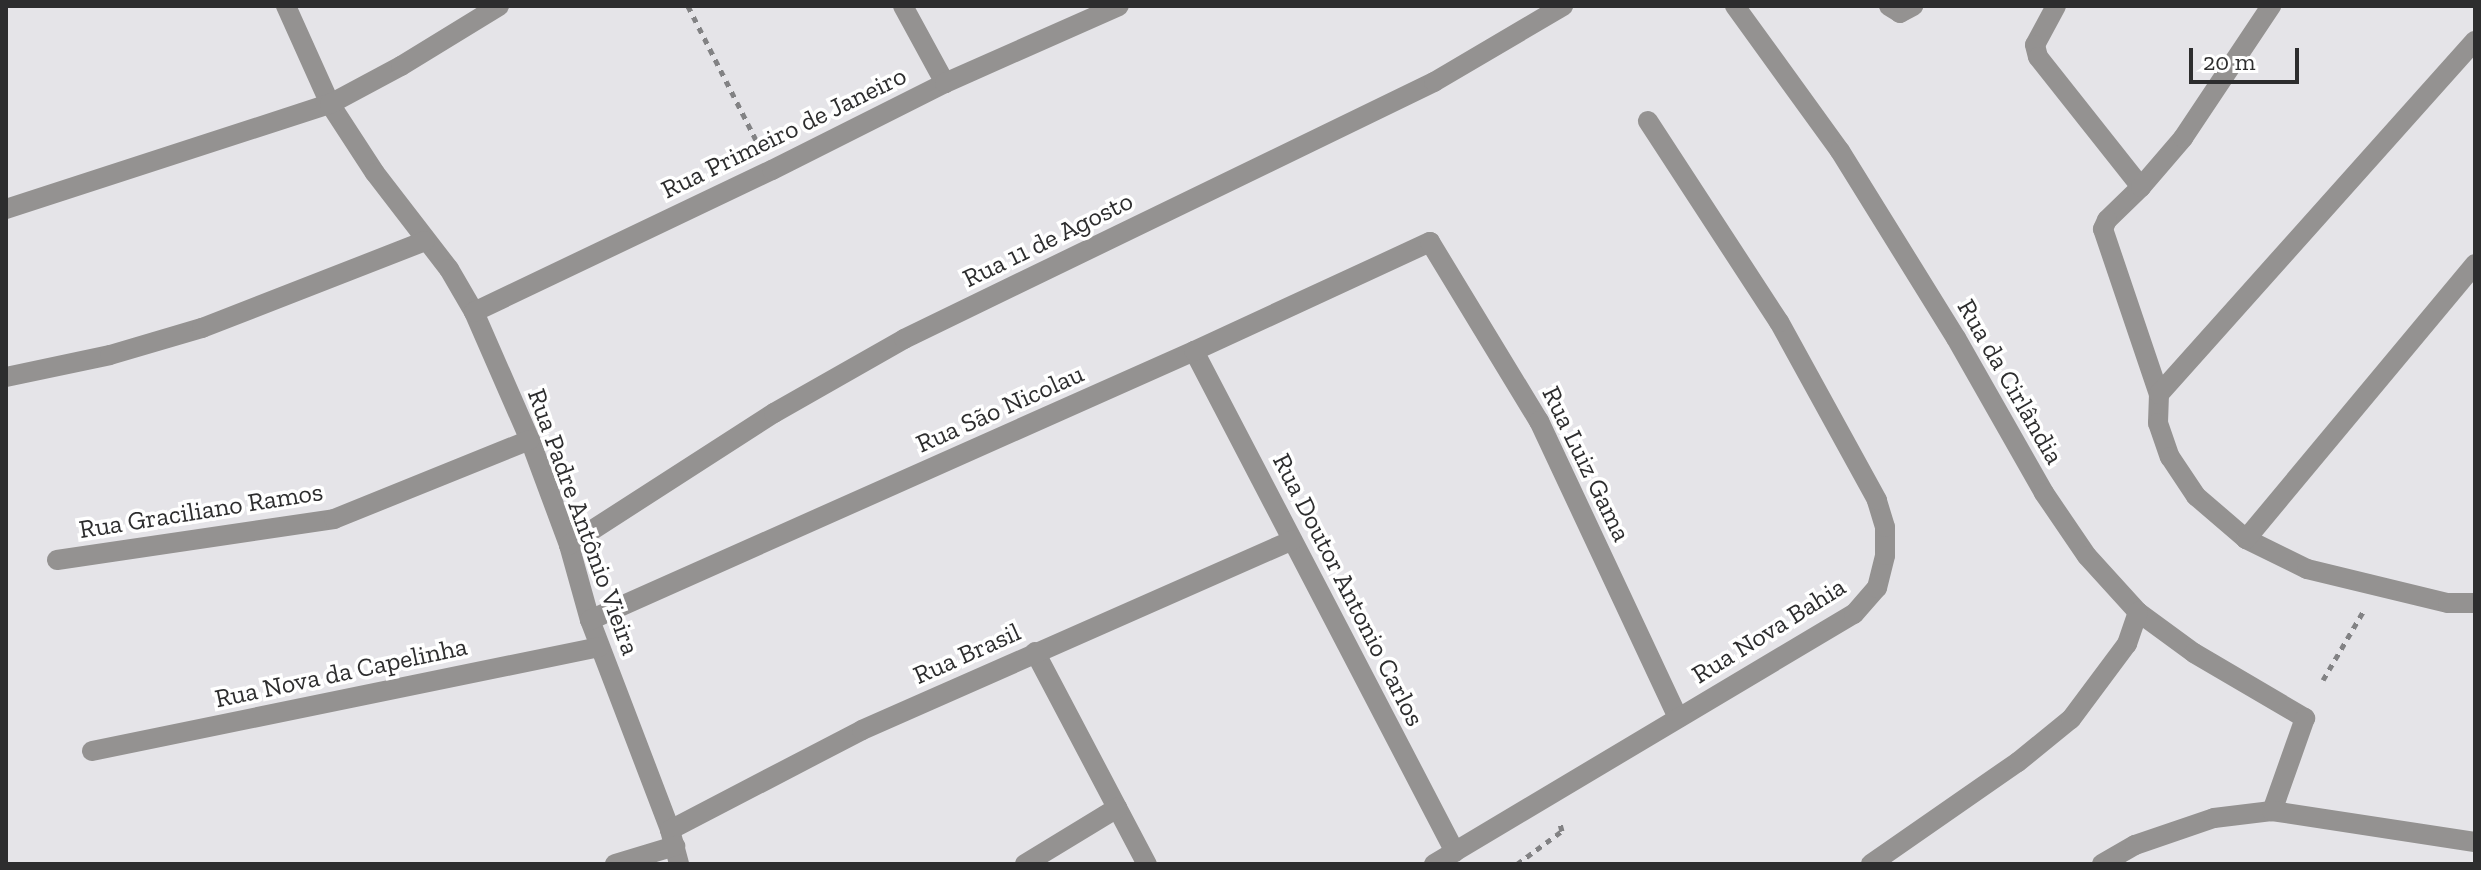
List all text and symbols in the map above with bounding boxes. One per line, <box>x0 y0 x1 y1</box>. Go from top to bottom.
scale bar <box>2193 32 2303 82</box>
text: 20 m <box>2203 47 2255 76</box>
street label: Rua Primeiro de Janeiro <box>656 60 912 206</box>
street label: Rua 11 de Agosto <box>958 185 1138 295</box>
street label: Rua da Cirlândia <box>1950 294 2070 470</box>
street label: Rua São Nicolau <box>911 358 1089 460</box>
street label: Rua Luiz Gama <box>1535 381 1637 547</box>
street label: Rua Padre Antônio Vieira <box>520 384 646 660</box>
street label: Rua Doutor Antonio Carlos <box>1265 448 1431 732</box>
street label: Rua Graciliano Ramos <box>77 476 325 546</box>
street label: Rua Nova Bahia <box>1687 571 1851 691</box>
street label: Rua Brasil <box>909 617 1025 691</box>
street label: Rua Nova da Capelinha <box>212 631 470 715</box>

